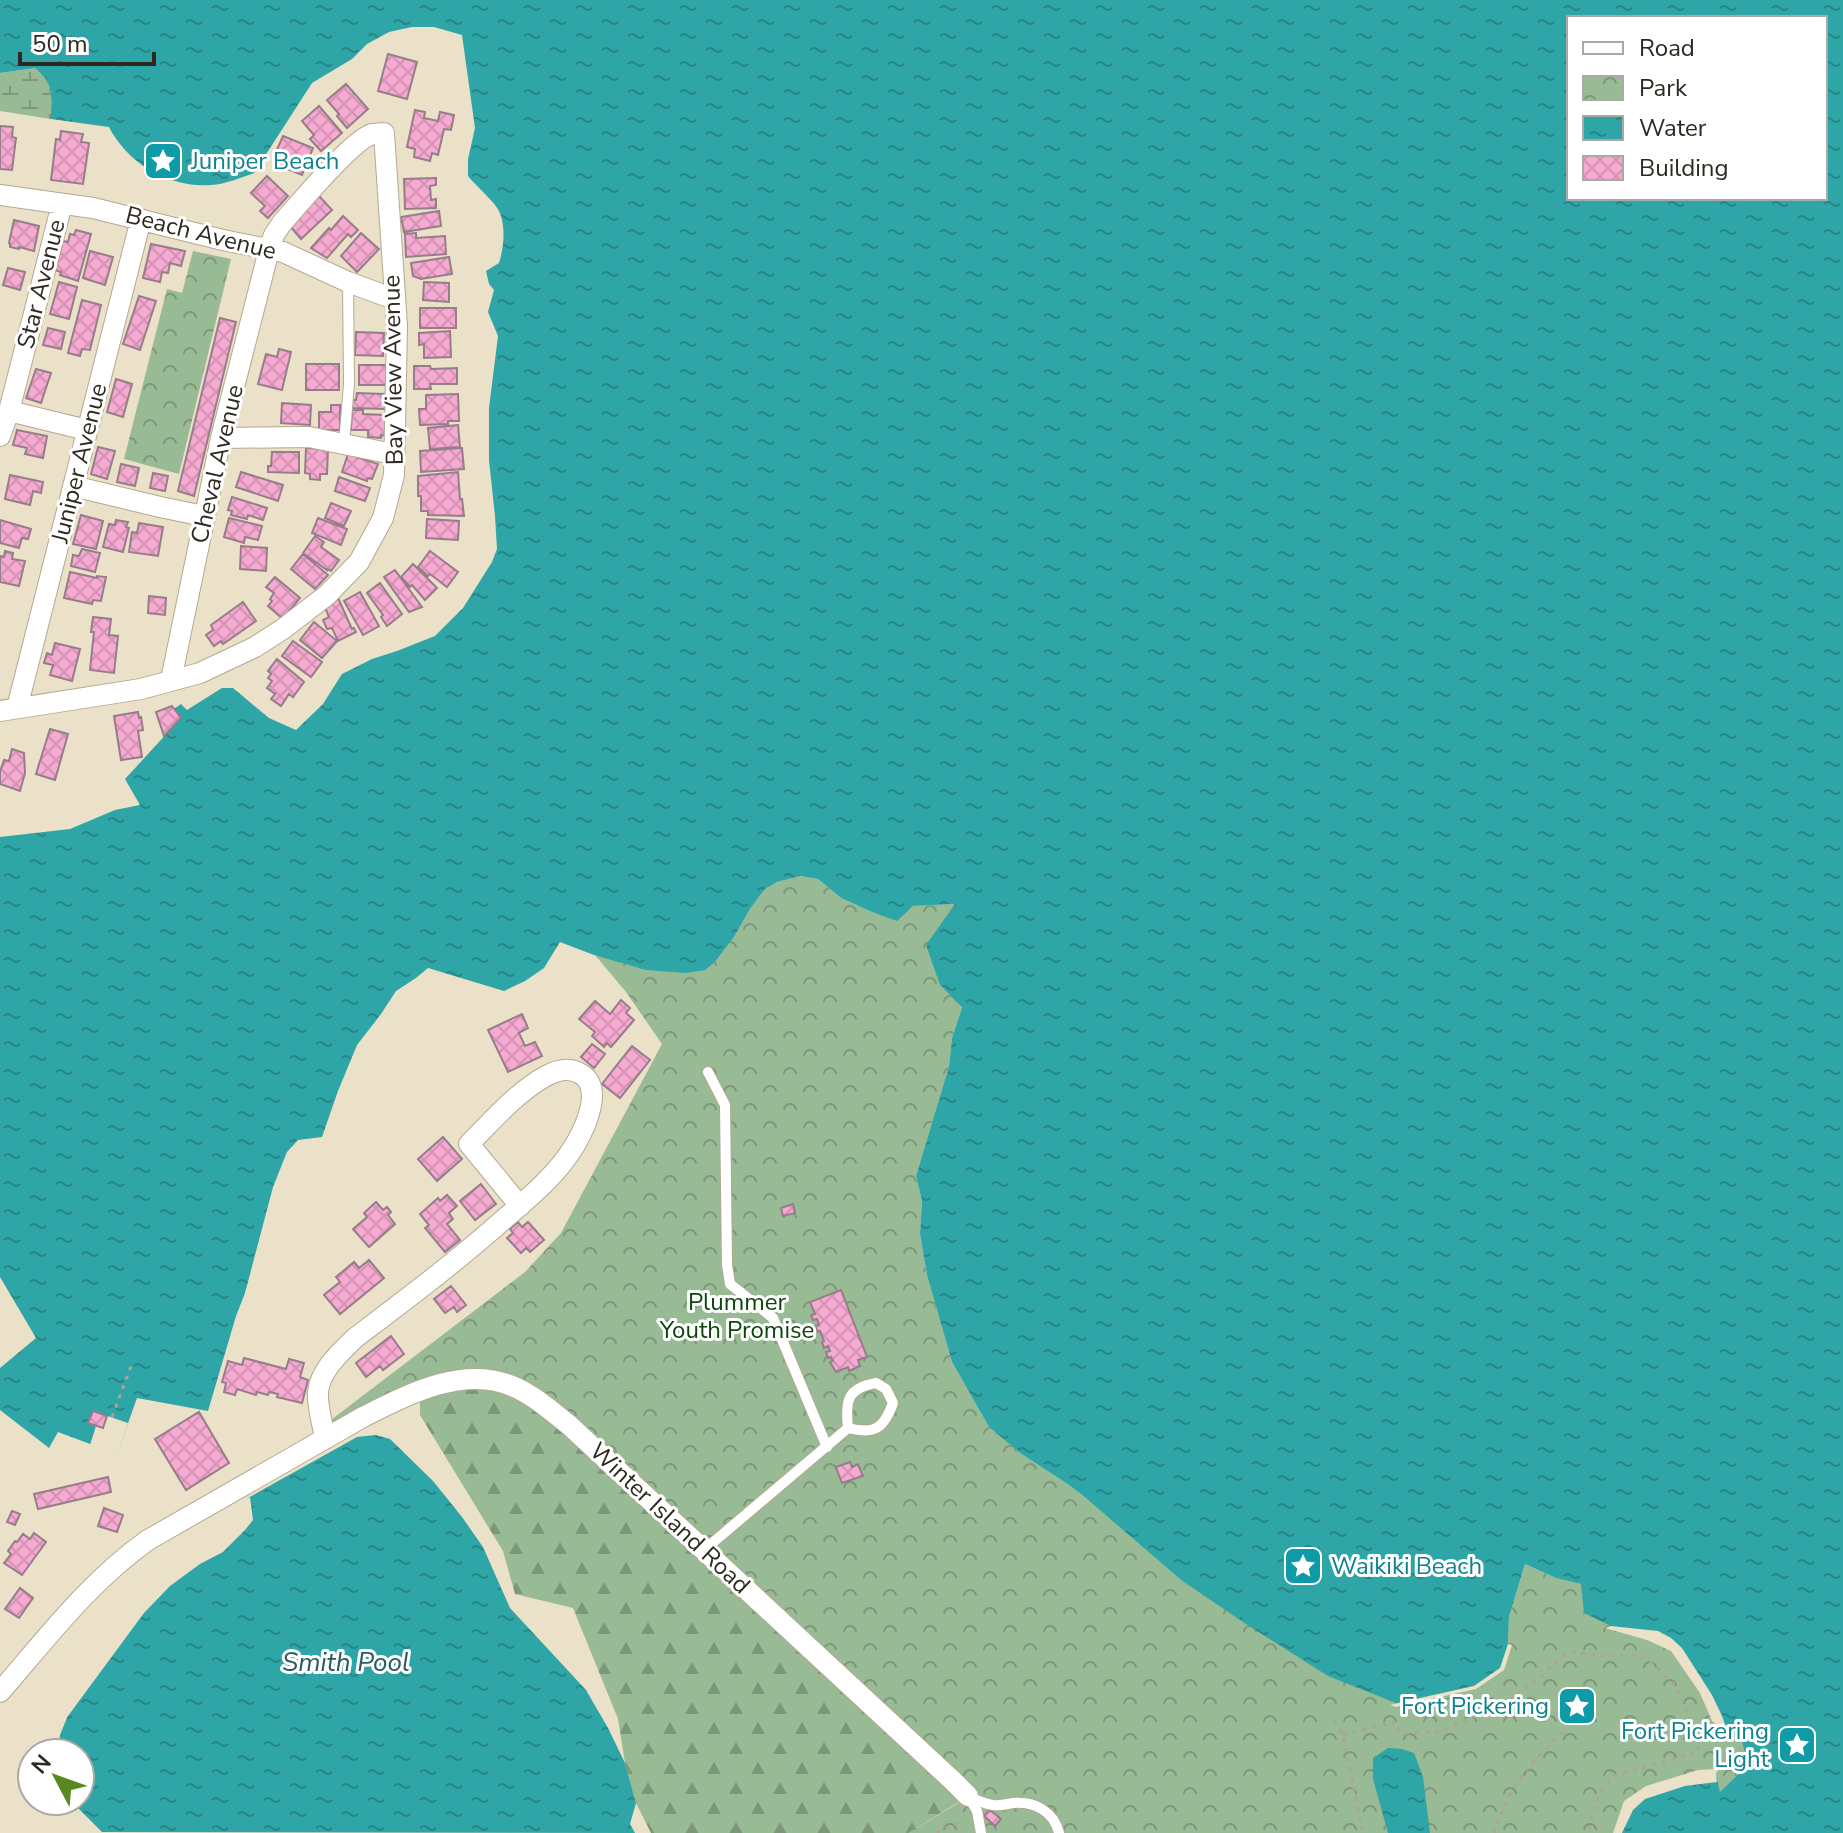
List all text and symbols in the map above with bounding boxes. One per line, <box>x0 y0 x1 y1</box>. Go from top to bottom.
scale bar <box>20 16 154 66</box>
legend <box>1567 16 1827 200</box>
text: 50 m <box>32 28 88 60</box>
text: Road <box>1639 32 1695 64</box>
text: Park <box>1639 72 1688 104</box>
text: Water <box>1639 112 1707 144</box>
place icon: Juniper Beach <box>142 140 184 182</box>
place label: Juniper Beach <box>190 145 339 177</box>
text: Building <box>1639 152 1729 184</box>
street label: Beach Avenue <box>122 199 280 267</box>
street label: Star Avenue <box>9 216 73 352</box>
street label: Bay View Avenue <box>375 275 411 465</box>
street label: Juniper Avenue <box>43 380 114 547</box>
street label: Cheval Avenue <box>183 381 251 547</box>
park label: Plummer Youth Promise <box>659 1286 814 1346</box>
street label: Winter Island Road <box>583 1435 757 1601</box>
place icon: Waikiki Beach <box>1282 1545 1324 1587</box>
place label: Waikiki Beach <box>1331 1550 1482 1582</box>
water label: Smith Pool <box>282 1645 410 1680</box>
place icon: Fort Pickering <box>1556 1685 1598 1727</box>
place label: Fort Pickering <box>1401 1690 1549 1722</box>
place label: Fort Pickering Light <box>1621 1715 1770 1775</box>
place icon: Fort Pickering Light <box>1776 1724 1818 1766</box>
north arrow <box>16 1737 96 1817</box>
text: N <box>25 1748 58 1781</box>

